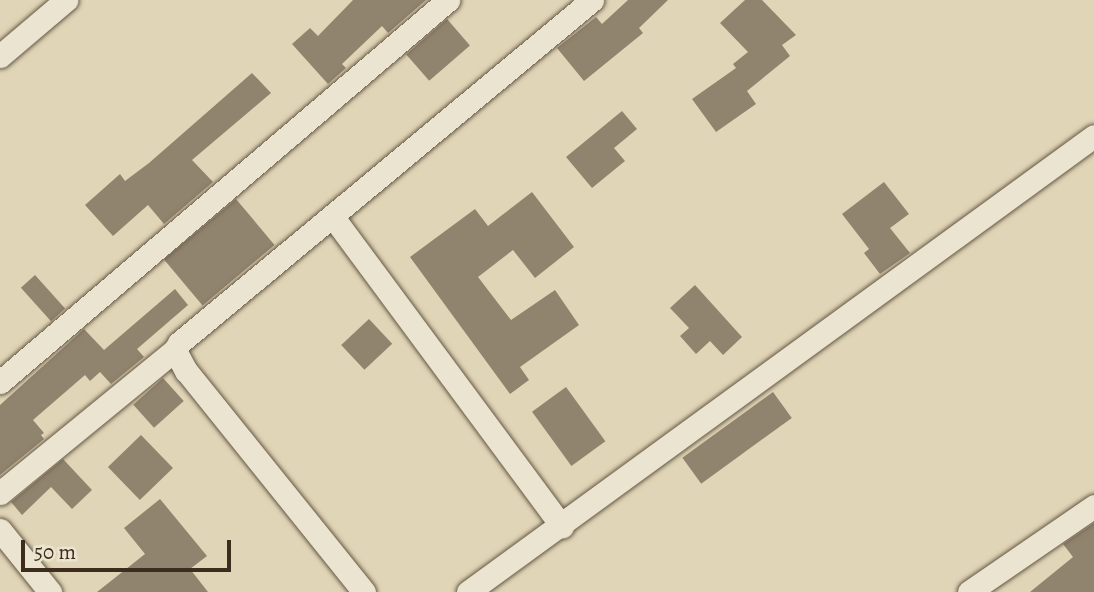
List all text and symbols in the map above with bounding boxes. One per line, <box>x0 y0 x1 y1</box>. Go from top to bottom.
scale bar <box>24 526 234 570</box>
text: 50 m <box>34 538 76 566</box>

